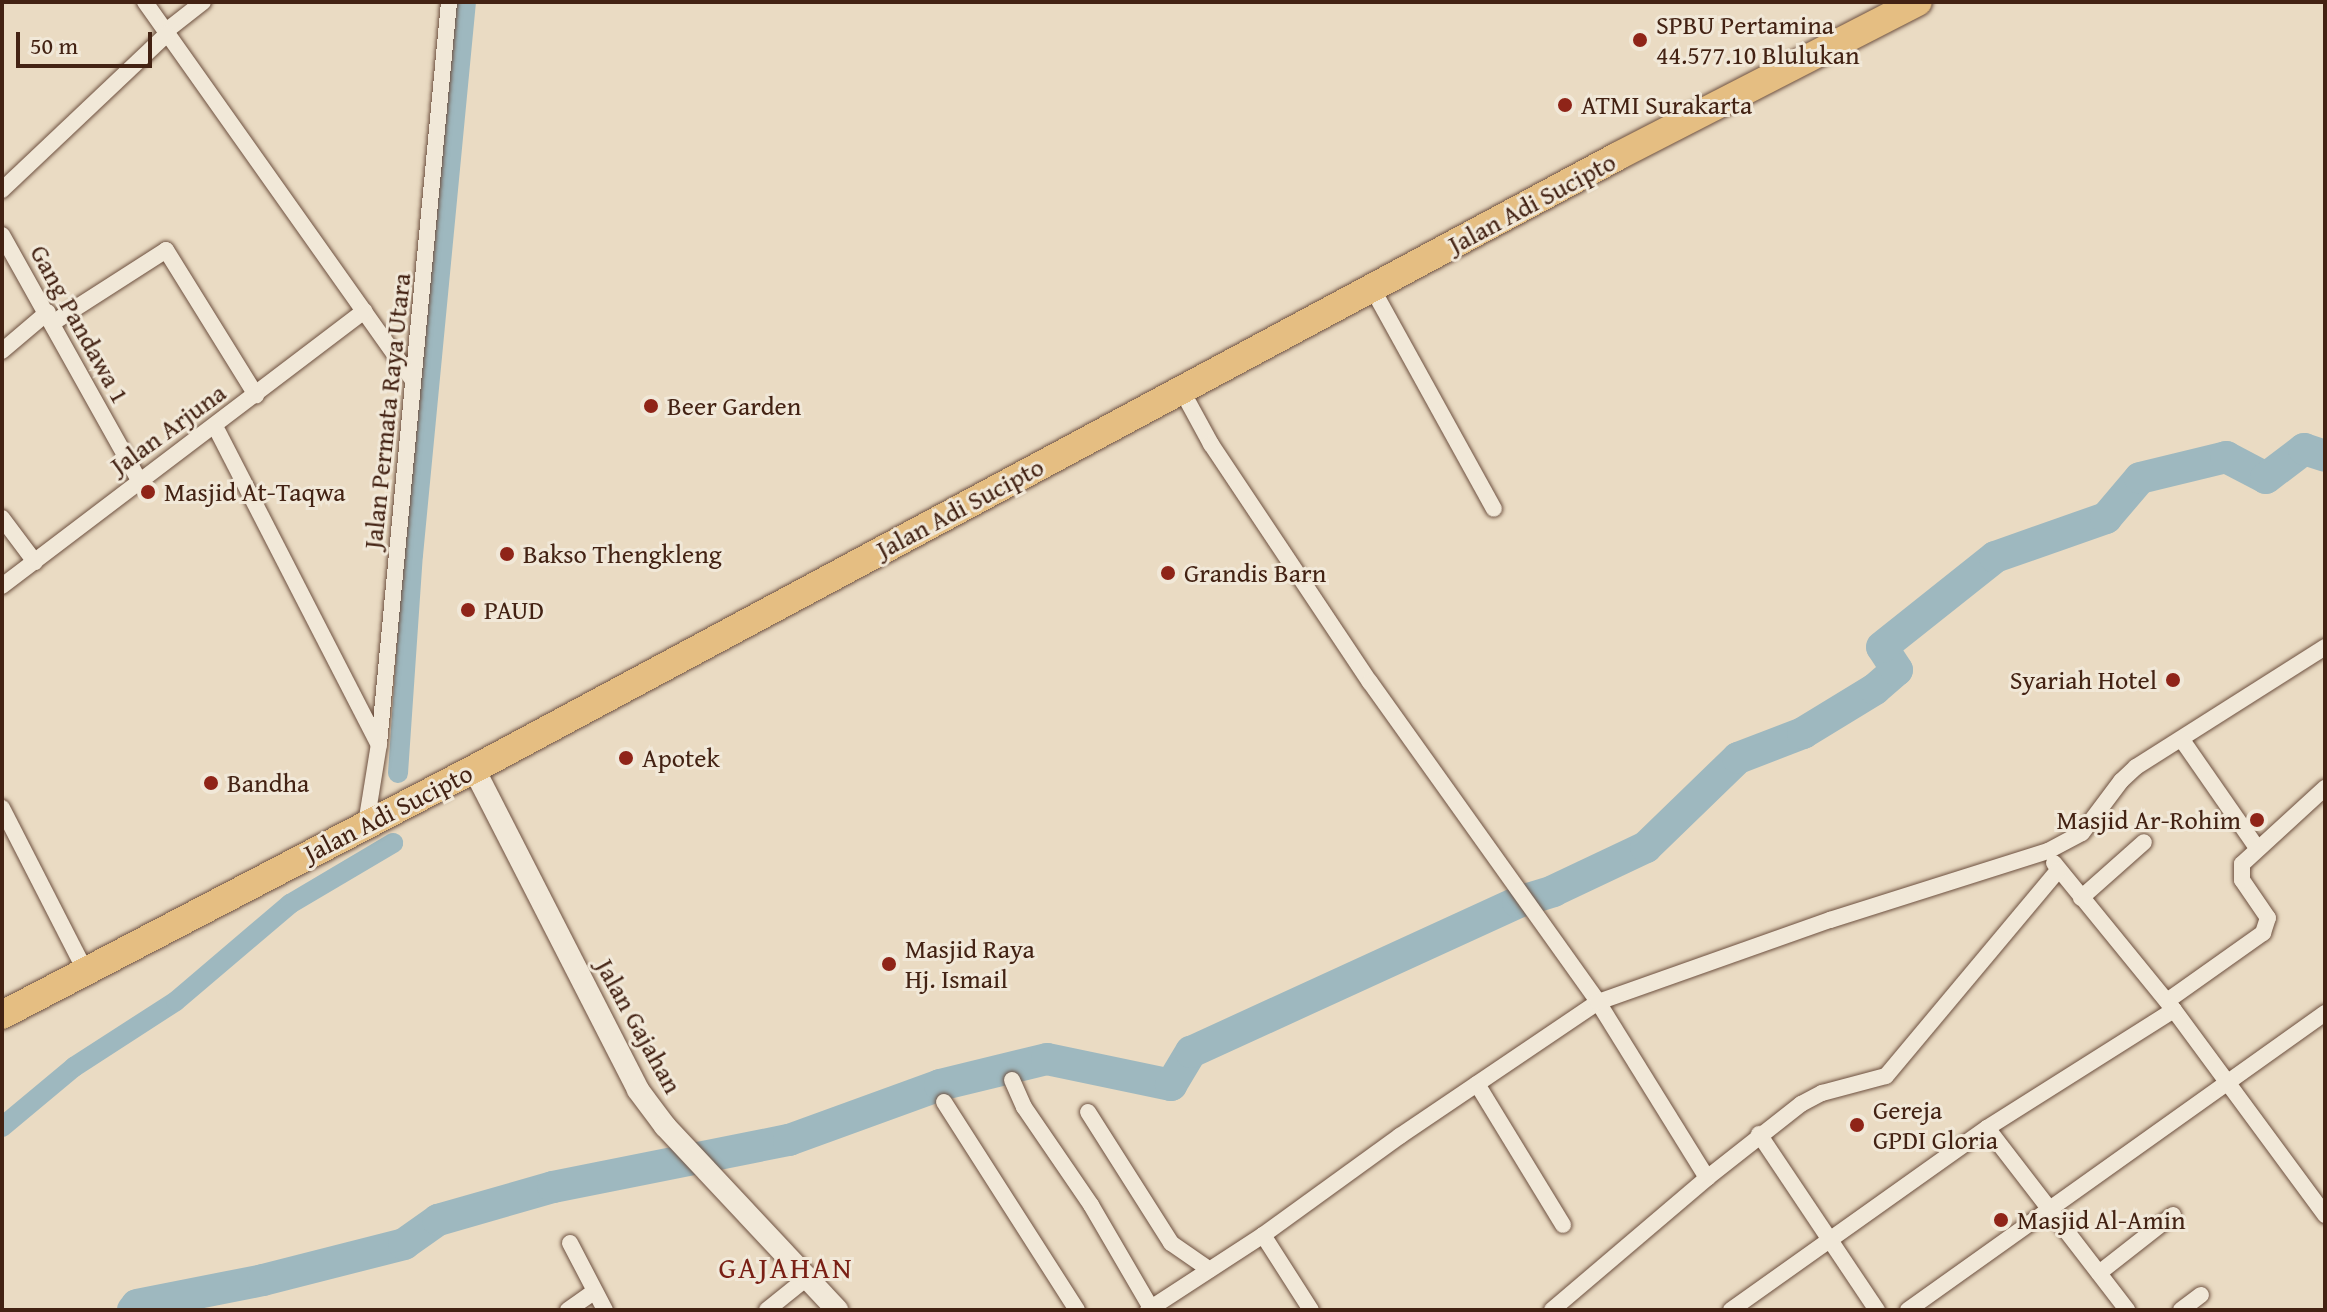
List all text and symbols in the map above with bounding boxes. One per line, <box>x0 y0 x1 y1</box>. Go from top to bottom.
place label: SPBU Pertamina 44.577.10 Blulukan <box>1656 9 1860 70</box>
scale bar <box>20 16 156 66</box>
text: 50 m <box>30 28 78 63</box>
marker: SPBU Pertamina 44.577.10 Blulukan <box>1631 31 1649 49</box>
place label: ATMI Surakarta <box>1581 89 1752 121</box>
marker: ATMI Surakarta <box>1556 96 1574 114</box>
street label: Jalan Adi Sucipto <box>1443 146 1621 260</box>
street label: Gang Pandawa 1 <box>24 239 136 409</box>
street label: Jalan Permata Raya Utara <box>357 272 417 550</box>
street label: Jalan Arjuna <box>104 377 232 481</box>
place label: Beer Garden <box>667 390 801 422</box>
marker: Beer Garden <box>642 397 660 415</box>
street label: Jalan Adi Sucipto <box>871 451 1049 565</box>
place label: Masjid At-Taqwa <box>164 476 346 508</box>
marker: Masjid At-Taqwa <box>139 483 157 501</box>
place label: Bakso Thengkleng <box>523 538 722 570</box>
marker: Bakso Thengkleng <box>498 545 516 563</box>
place label: Grandis Barn <box>1184 557 1326 589</box>
marker: Grandis Barn <box>1159 564 1177 582</box>
place label: PAUD <box>484 594 544 626</box>
marker: PAUD <box>459 601 477 619</box>
place label: Syariah Hotel <box>2010 664 2157 696</box>
marker: Syariah Hotel <box>2164 671 2182 689</box>
place label: Apotek <box>642 742 720 774</box>
marker: Apotek <box>617 749 635 767</box>
street label: Jalan Adi Sucipto <box>298 757 478 869</box>
place label: Bandha <box>227 767 309 799</box>
marker: Bandha <box>202 774 220 792</box>
place label: Masjid Ar-Rohim <box>2056 804 2241 836</box>
marker: Masjid Ar-Rohim <box>2248 811 2266 829</box>
place label: Masjid Raya Hj. Ismail <box>905 933 1035 994</box>
street label: Jalan Gajahan <box>589 953 689 1099</box>
marker: Masjid Raya Hj. Ismail <box>880 955 898 973</box>
place label: Gereja GPDI Gloria <box>1873 1094 1998 1156</box>
marker: Gereja GPDI Gloria <box>1848 1116 1866 1134</box>
place label: Masjid Al-Amin <box>2017 1204 2186 1236</box>
marker: Masjid Al-Amin <box>1992 1211 2010 1229</box>
district label: GAJAHAN <box>718 1249 854 1285</box>

